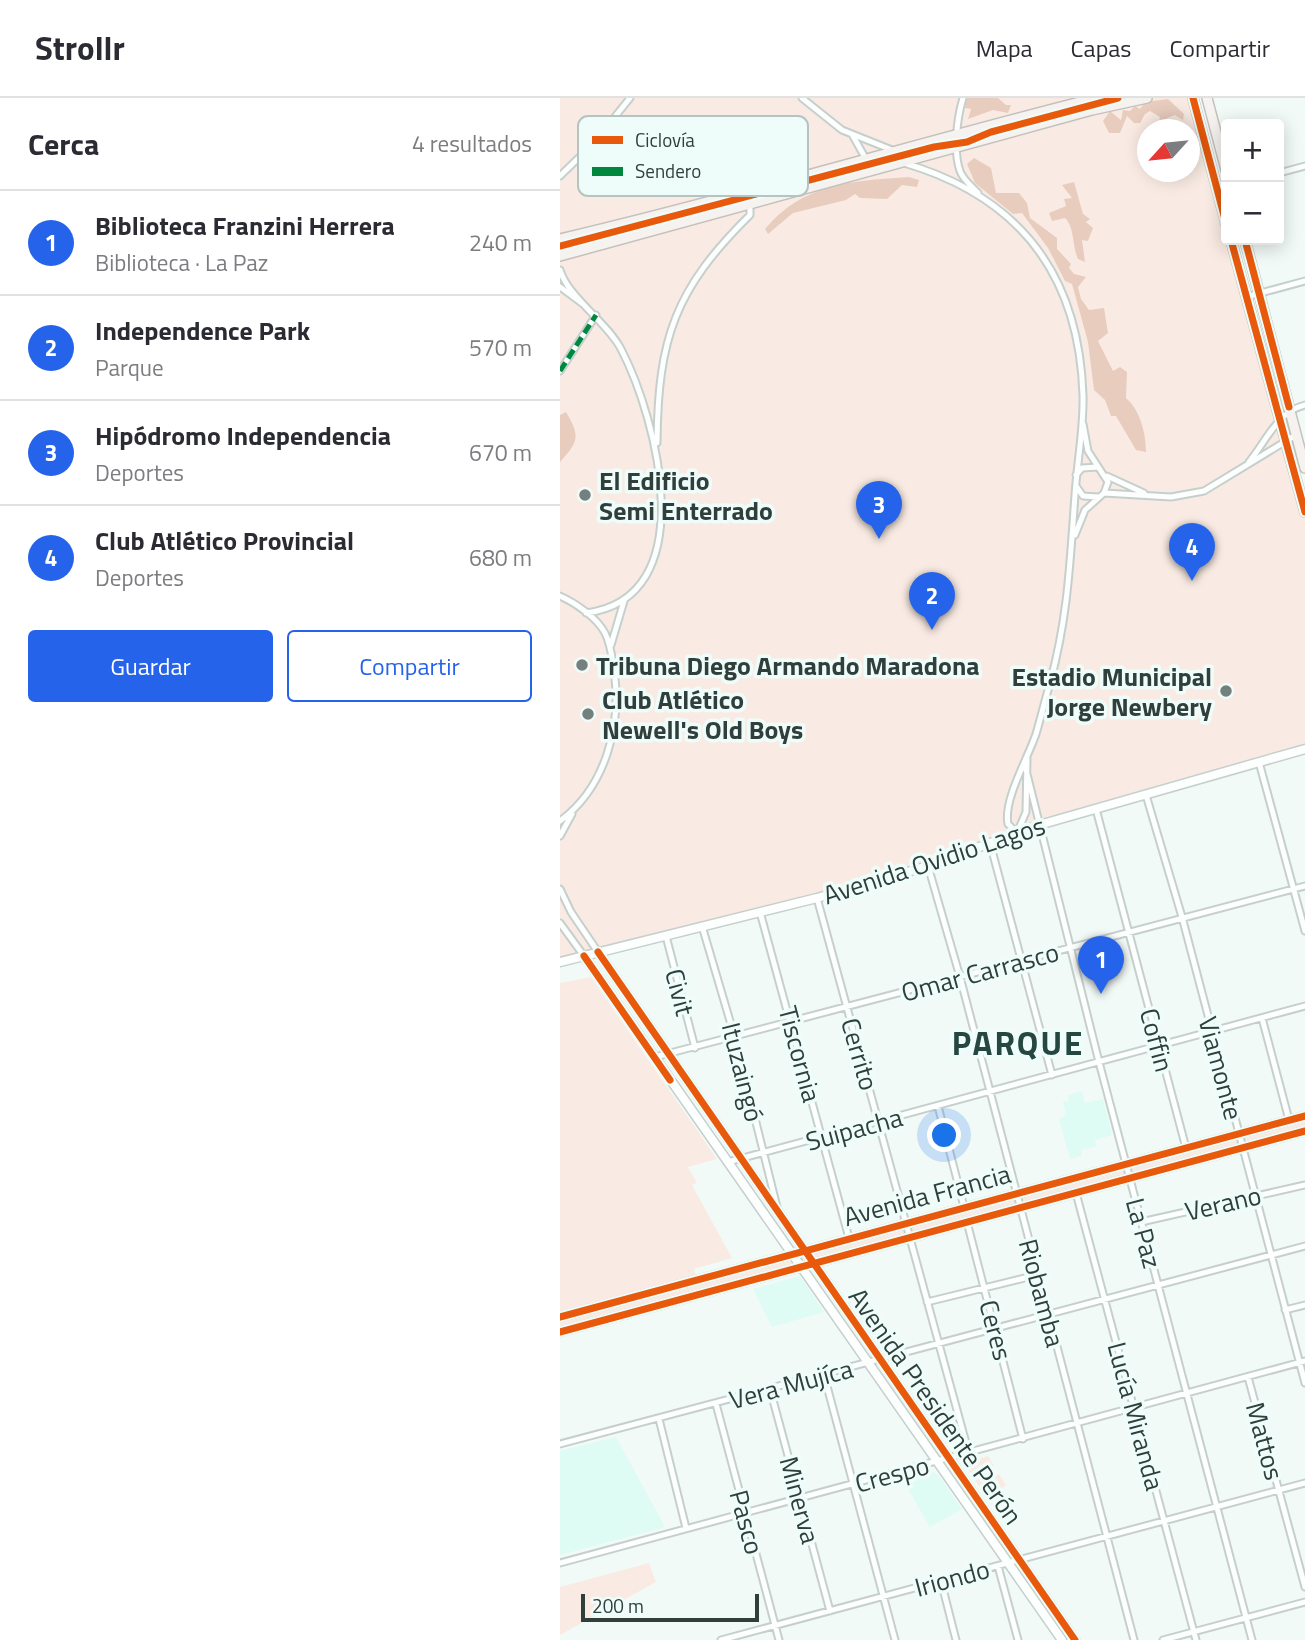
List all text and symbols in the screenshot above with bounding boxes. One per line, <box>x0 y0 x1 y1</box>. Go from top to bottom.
text: Strollr <box>35 23 125 73</box>
text: Mapa <box>976 30 1033 66</box>
text: Capas <box>1071 30 1131 66</box>
text: Compartir <box>1169 30 1270 66</box>
legend <box>578 116 808 196</box>
north arrow <box>1137 119 1200 182</box>
map controls <box>1221 119 1284 245</box>
button: + <box>1221 119 1284 182</box>
text: Cerca <box>28 121 99 167</box>
text: Ciclovía <box>635 125 695 154</box>
text: 4 resultados <box>412 126 532 161</box>
text: Sendero <box>635 156 701 185</box>
button: − <box>1221 182 1284 245</box>
text: Biblioteca Franzini Herrera <box>95 206 395 245</box>
text: 1 <box>45 225 57 260</box>
text: 240 m <box>469 225 532 260</box>
text: Biblioteca · La Paz <box>95 245 268 280</box>
text: Independence Park <box>95 311 310 350</box>
text: 2 <box>45 330 57 365</box>
text: 570 m <box>469 330 532 365</box>
text: Parque <box>95 350 164 385</box>
text: Hipódromo Independencia <box>95 416 391 455</box>
text: 3 <box>45 435 57 470</box>
text: 670 m <box>469 435 532 470</box>
text: Deportes <box>95 455 184 490</box>
place label: El Edificio Semi Enterrado <box>599 461 773 530</box>
pin: 3 <box>856 481 902 539</box>
marker: El Edificio Semi Enterrado <box>577 487 593 503</box>
text: Club Atlético Provincial <box>95 521 354 560</box>
pin: 4 <box>1169 523 1215 581</box>
text: 4 <box>45 540 57 575</box>
text: 680 m <box>469 540 532 575</box>
text: Deportes <box>95 560 184 595</box>
pin: 2 <box>909 572 955 630</box>
button: Guardar <box>28 630 273 702</box>
button: Compartir <box>287 630 532 702</box>
place label: Tribuna Diego Armando Maradona <box>596 646 980 685</box>
marker: Tribuna Diego Armando Maradona <box>574 657 590 673</box>
place label: Estadio Municipal Jorge Newbery <box>1012 657 1212 726</box>
place label: Club Atlético Newell's Old Boys <box>602 680 803 749</box>
marker: Estadio Municipal Jorge Newbery <box>1218 683 1234 699</box>
marker: Club Atlético Newell's Old Boys <box>580 706 596 722</box>
street label: Avenida Ovidio Lagos <box>818 806 1050 914</box>
street label: Omar Carrasco <box>897 932 1063 1012</box>
pin: 1 <box>1078 936 1124 994</box>
street label: Civit <box>655 964 705 1020</box>
street label: Tiscornia <box>768 1002 832 1106</box>
street label: Coffin <box>1130 1004 1184 1076</box>
street label: Viamonte <box>1189 1012 1253 1124</box>
street label: Cerrito <box>831 1013 889 1095</box>
street label: Ituzaingó <box>712 1018 774 1126</box>
district label: PARQUE <box>952 1018 1084 1068</box>
street label: Suipacha <box>801 1097 907 1161</box>
your location <box>927 1118 961 1152</box>
street label: Avenida Francia <box>839 1154 1015 1236</box>
street label: Verano <box>1181 1175 1265 1231</box>
street label: La Paz <box>1116 1193 1172 1273</box>
street label: Riobamba <box>1009 1235 1075 1351</box>
street label: Avenida Presidente Perón <box>839 1280 1033 1532</box>
street label: Ceres <box>969 1295 1023 1365</box>
street label: Lucía Miranda <box>1097 1337 1175 1495</box>
street label: Vera Mujíca <box>725 1349 857 1419</box>
street label: Mattos <box>1236 1398 1294 1484</box>
street label: Crespo <box>851 1445 933 1503</box>
street label: Minerva <box>770 1452 830 1548</box>
street label: Pasco <box>720 1485 774 1559</box>
street label: Iriondo <box>910 1549 994 1607</box>
scale bar <box>581 1591 760 1623</box>
text: 200 m <box>592 1591 644 1620</box>

